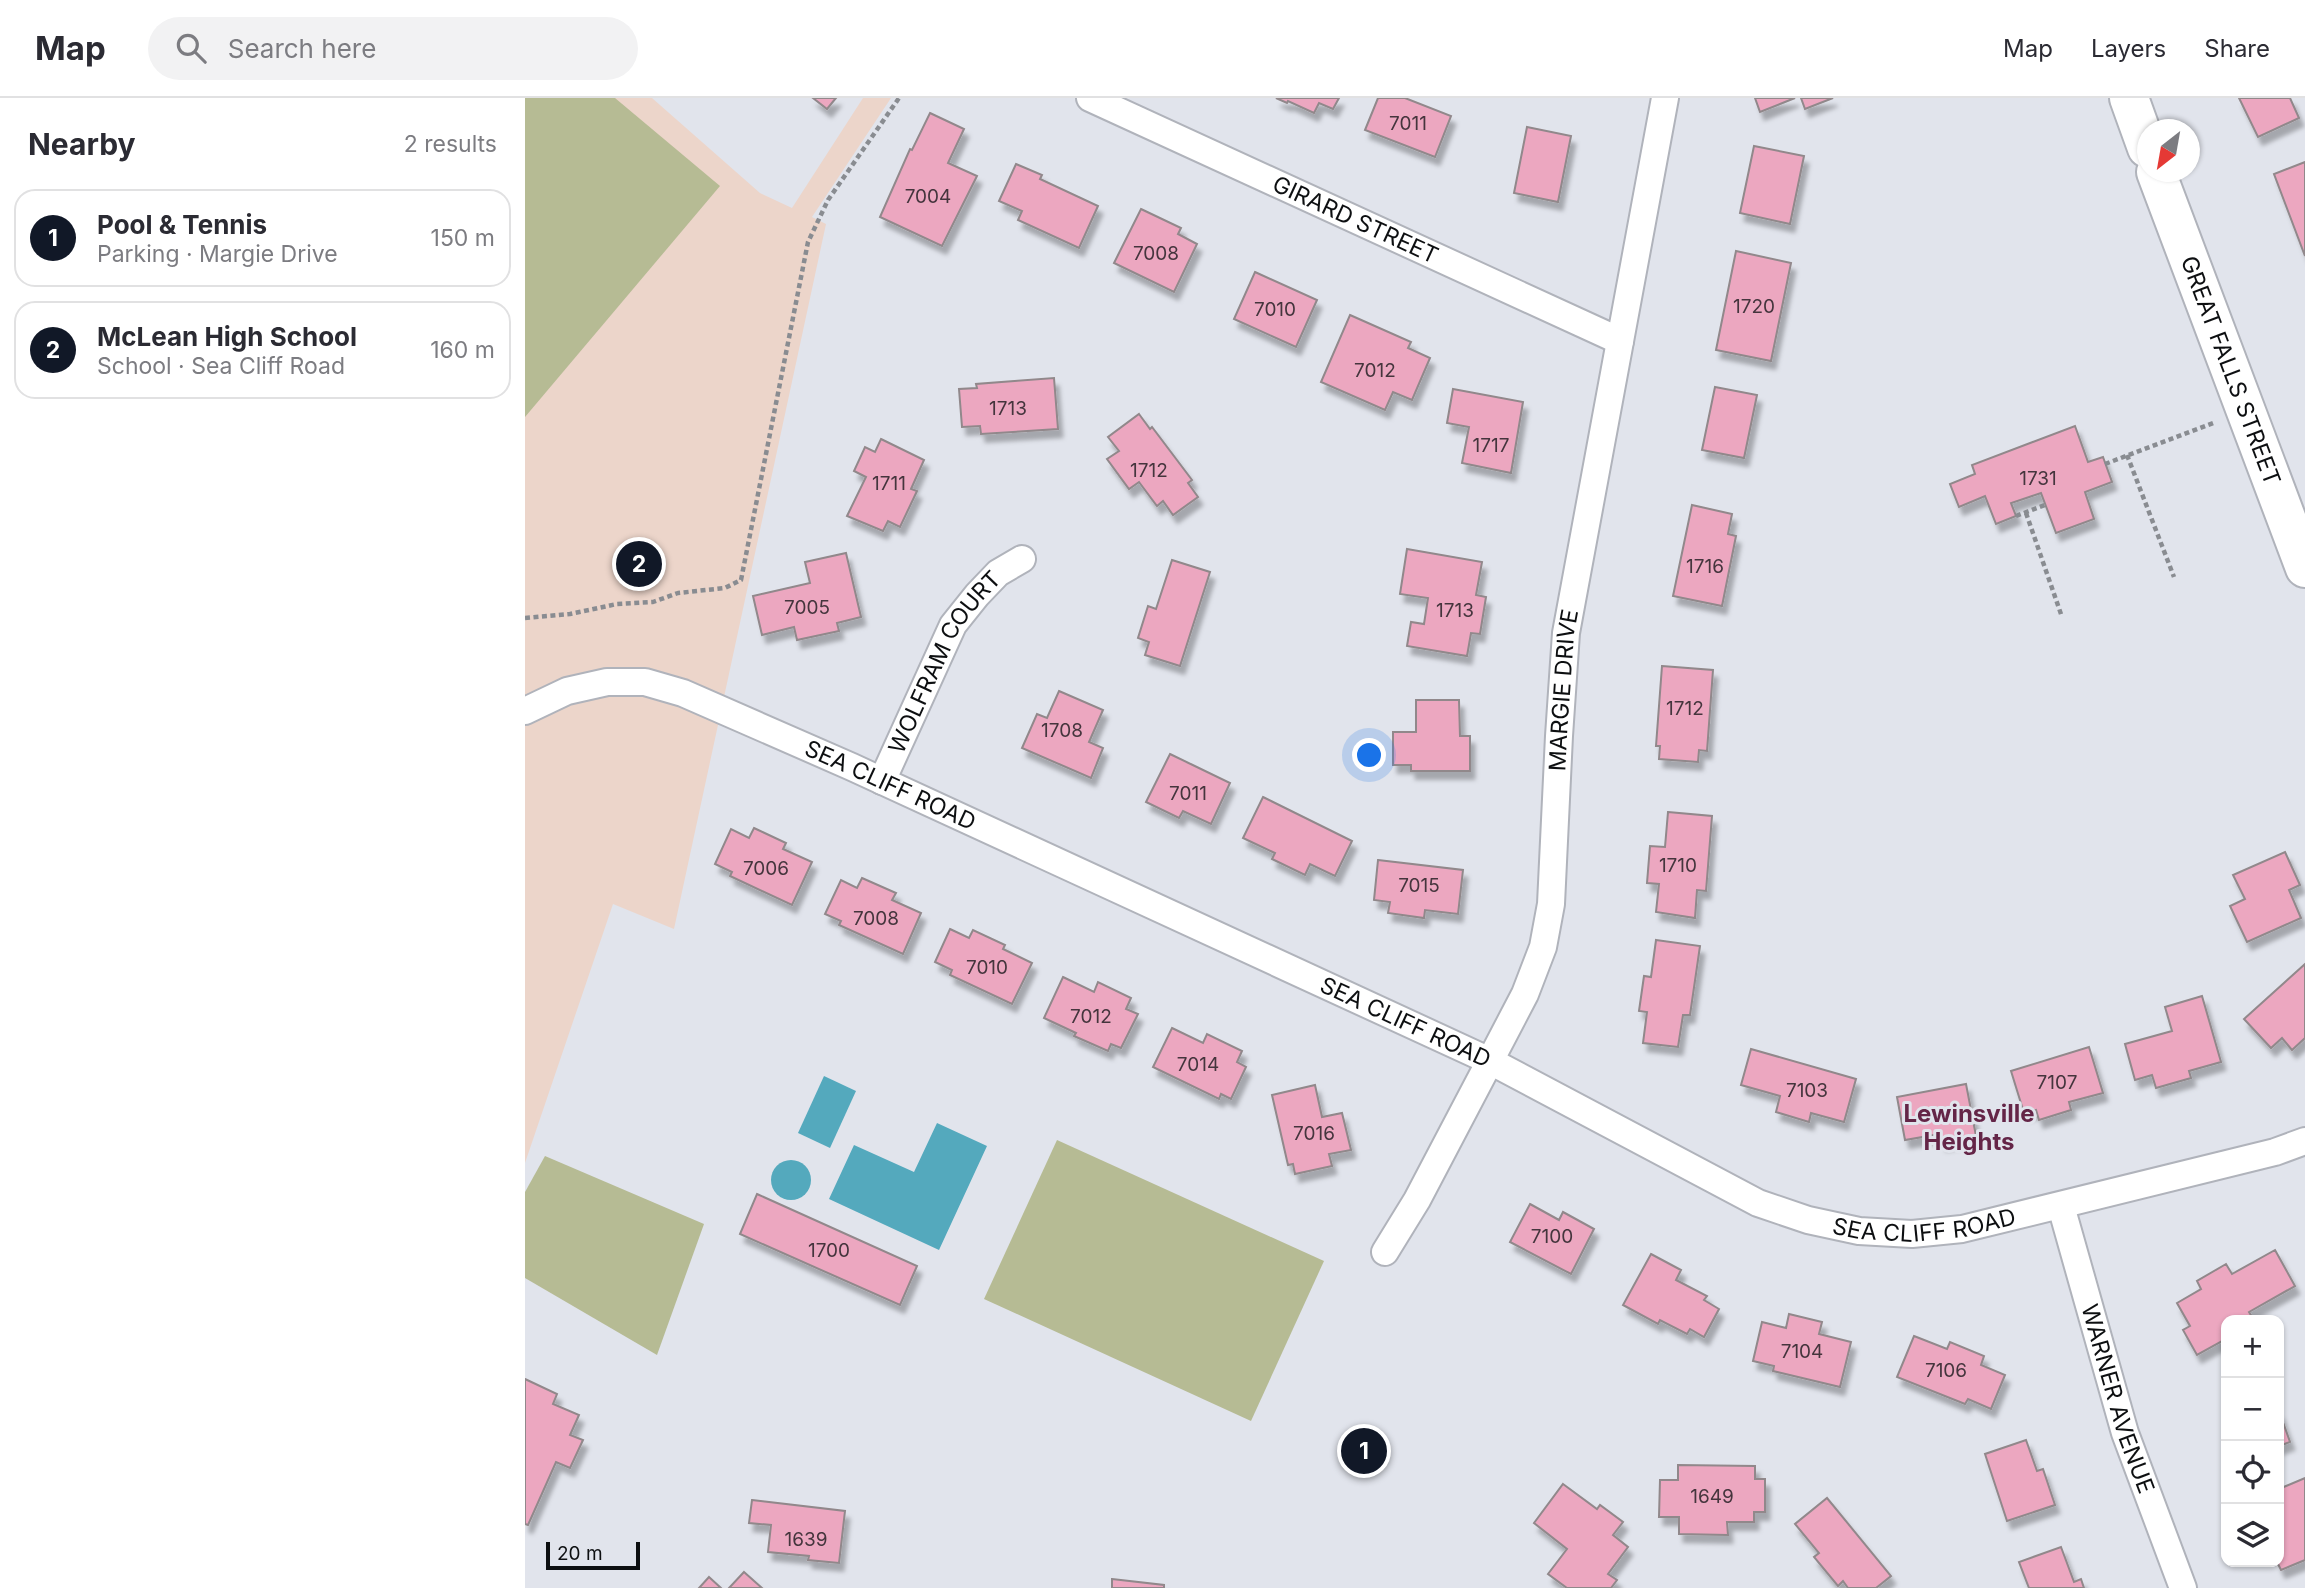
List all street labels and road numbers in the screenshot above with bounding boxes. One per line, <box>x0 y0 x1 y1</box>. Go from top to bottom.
street label: GIRARD STREET <box>1268 170 1443 270</box>
street label: GREAT FALLS STREET <box>2175 252 2286 489</box>
street label: WOLFRAM COURT <box>883 565 1007 758</box>
street label: MARGIE DRIVE <box>1543 607 1584 772</box>
street label: SEA CLIFF ROAD <box>801 734 980 836</box>
street label: SEA CLIFF ROAD <box>1316 971 1495 1073</box>
street label: SEA CLIFF ROAD <box>1830 1202 2018 1248</box>
street label: WARNER AVENUE <box>2075 1301 2160 1497</box>

